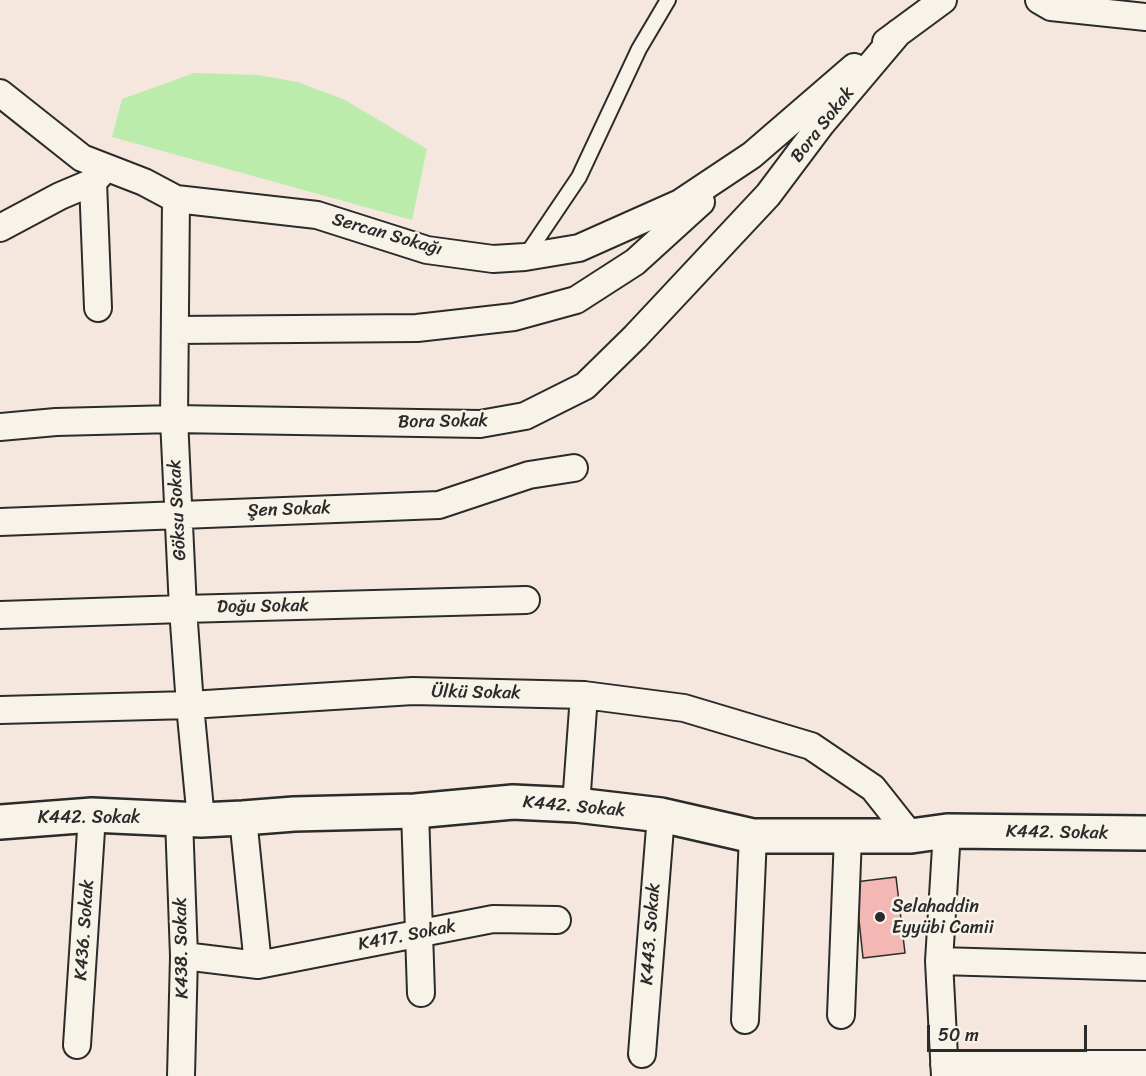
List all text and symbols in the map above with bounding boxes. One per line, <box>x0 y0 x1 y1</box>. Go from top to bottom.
street label: Bora Sokak <box>787 83 859 167</box>
street label: Sercan Sokağı <box>329 209 445 261</box>
street label: Bora Sokak <box>398 410 488 434</box>
street label: Göksu Sokak <box>165 459 191 561</box>
street label: Şen Sokak <box>247 498 331 522</box>
street label: Doğu Sokak <box>217 595 309 619</box>
street label: Ülkü Sokak <box>431 681 521 705</box>
street label: K442. Sokak <box>522 792 626 822</box>
street label: K442. Sokak <box>38 807 140 829</box>
street label: K442. Sokak <box>1006 821 1108 845</box>
street label: K436. Sokak <box>71 879 99 981</box>
street label: K443. Sokak <box>637 882 665 986</box>
place label: Selahaddin Eyyübi Camii <box>892 896 994 938</box>
street label: K438. Sokak <box>170 897 194 999</box>
marker: Selahaddin Eyyübi Camii <box>873 910 887 924</box>
street label: K417. Sokak <box>356 916 458 956</box>
scale bar <box>930 1013 1090 1051</box>
text: 50 m <box>938 1019 979 1051</box>

